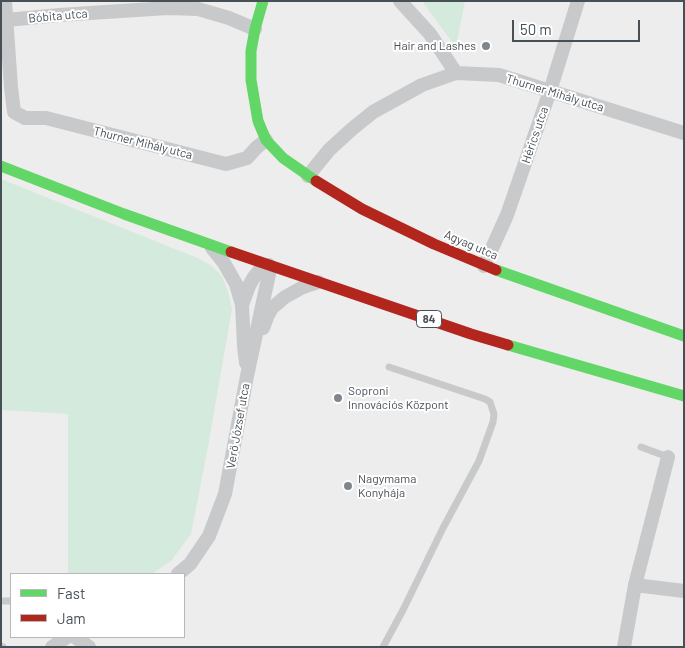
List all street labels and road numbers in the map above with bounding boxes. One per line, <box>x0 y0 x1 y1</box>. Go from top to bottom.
street label: Bóbita utca <box>28 6 88 26</box>
street label: Thurner Mihály utca <box>504 71 606 115</box>
street label: Hérics utca <box>519 105 551 165</box>
street label: Thurner Mihály utca <box>92 124 194 162</box>
street label: Agyag utca <box>442 227 500 263</box>
road number: 84 <box>416 310 442 328</box>
street label: Verő József utca <box>223 382 253 470</box>

